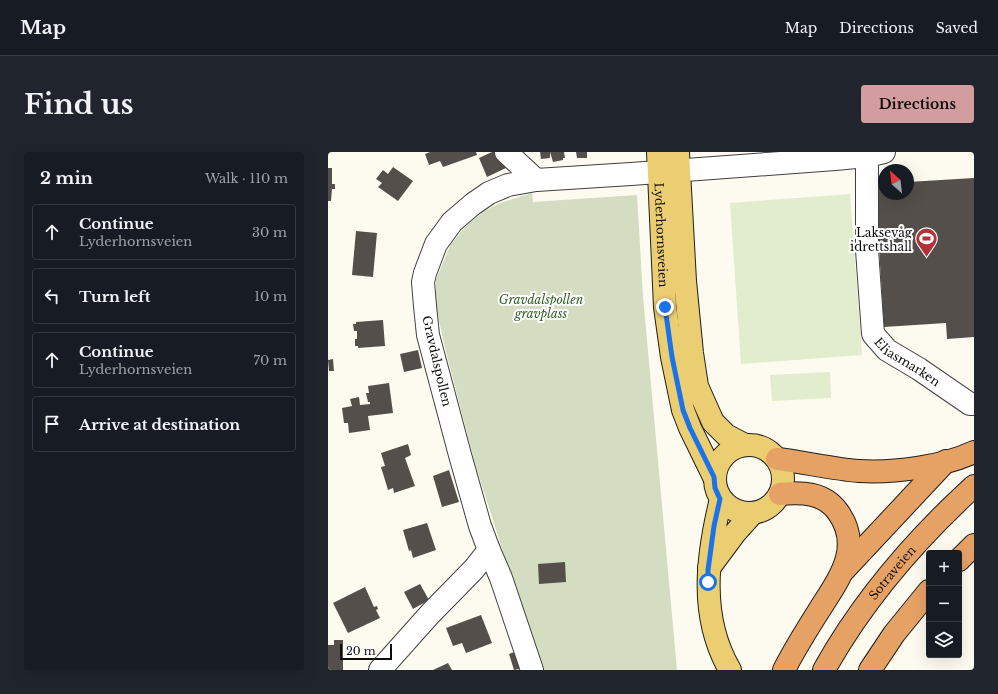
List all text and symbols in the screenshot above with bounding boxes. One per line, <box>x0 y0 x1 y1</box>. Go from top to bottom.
text: Map <box>20 16 66 39</box>
text: Map <box>785 19 817 37</box>
text: Directions <box>839 19 914 37</box>
text: Saved <box>936 19 978 37</box>
button: Directions <box>861 85 974 123</box>
text: Find us <box>24 87 134 122</box>
north arrow <box>878 164 914 200</box>
text: 2 min <box>40 168 93 189</box>
text: Walk · 110 m <box>205 170 288 187</box>
street label: Lyderhornsveien <box>652 182 672 288</box>
text: Continue <box>79 214 154 233</box>
icon: ahead <box>41 221 63 243</box>
text: 30 m <box>252 224 287 241</box>
place label: Laksevåg idrettshall <box>850 225 913 254</box>
sports icon: Laksevåg idrettshall <box>914 226 940 259</box>
text: Lyderhornsveien <box>79 233 192 250</box>
icon: left <box>41 285 63 307</box>
text: Turn left <box>79 287 150 306</box>
text: 10 m <box>254 288 287 305</box>
park label: Gravdalspollen gravplass <box>499 292 584 321</box>
route end <box>656 298 674 316</box>
street label: Gravdalspollen <box>419 314 455 408</box>
street label: Eliasmarken <box>872 334 943 389</box>
text: Continue <box>79 342 154 361</box>
icon: ahead <box>41 349 63 371</box>
text: 70 m <box>254 352 287 369</box>
text: Lyderhornsveien <box>79 361 192 378</box>
icon: arrive <box>41 413 63 435</box>
text: Arrive at destination <box>79 415 240 434</box>
street label: Sotraveien <box>865 542 918 602</box>
map controls <box>926 550 962 658</box>
button: + <box>926 550 962 586</box>
route start <box>699 573 717 591</box>
button: − <box>926 586 962 622</box>
button: layers <box>926 622 962 658</box>
scale bar <box>340 642 392 661</box>
text: 20 m <box>346 644 376 658</box>

